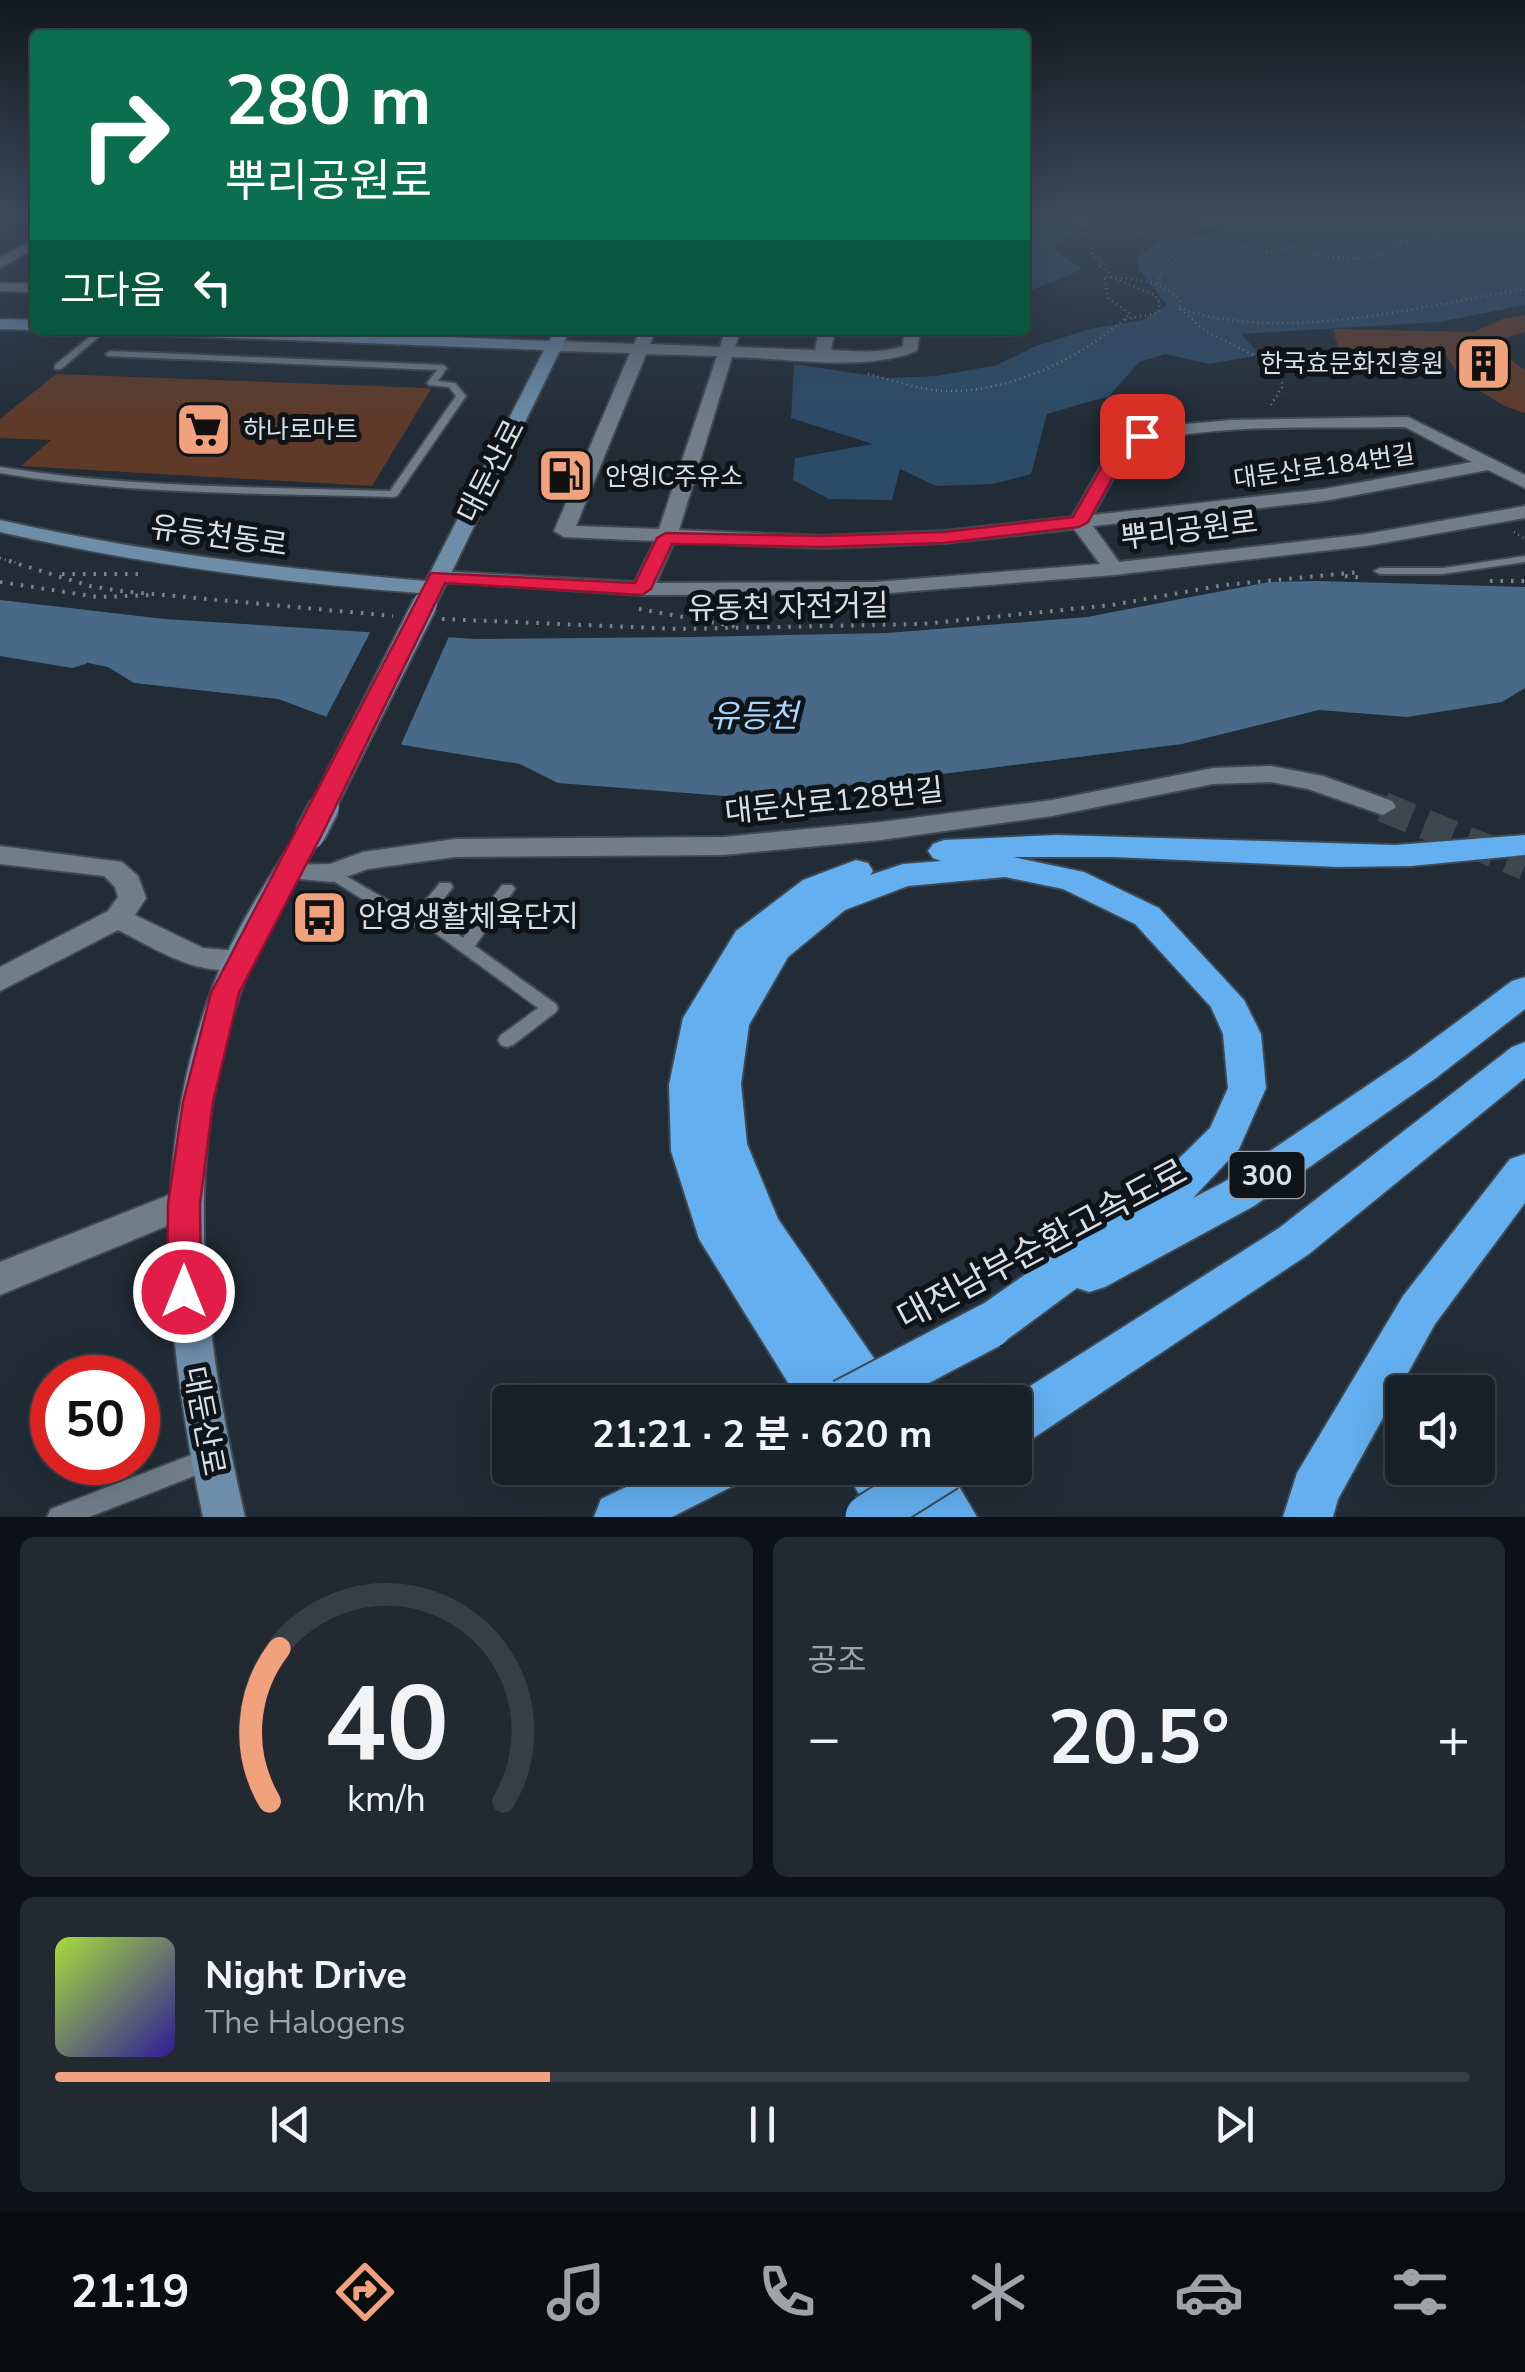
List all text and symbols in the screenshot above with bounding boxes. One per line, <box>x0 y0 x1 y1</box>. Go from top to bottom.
text: 280 m <box>225 53 431 149</box>
icon: right <box>60 70 190 200</box>
text: 뿌리공원로 <box>225 151 432 212</box>
icon: left <box>185 260 240 315</box>
text: 그다음 <box>60 265 165 316</box>
building icon: 한국효문화진흥원 <box>1453 333 1513 393</box>
place label: 한국효문화진흥원 <box>1260 347 1444 381</box>
pin <box>1100 394 1185 479</box>
supermarket icon: 하나로마트 <box>174 399 234 459</box>
icon: arrive <box>1115 409 1170 464</box>
place label: 하나로마트 <box>243 413 358 447</box>
street label: 대둔산로 <box>448 413 535 530</box>
street label: 대둔산로184번길 <box>1231 437 1417 497</box>
fuel station icon: 안영IC주유소 <box>536 446 596 506</box>
place label: 안영IC주유소 <box>605 460 743 494</box>
street label: 뿌리공원로 <box>1118 502 1260 559</box>
street label: 유등천동로 <box>148 507 290 566</box>
street label: 유동천 자전거길 <box>687 585 889 630</box>
water label: 유등천 <box>710 695 802 738</box>
street label: 대둔산로128번길 <box>723 770 945 833</box>
bus stop icon: 안영생활체육단지 <box>289 887 349 947</box>
place label: 안영생활체육단지 <box>358 897 579 938</box>
street label: 대전남부순환고속도로 <box>889 1148 1195 1341</box>
road number: 300 <box>1230 1152 1304 1198</box>
position arrow <box>132 1240 236 1344</box>
speed limit sign: 50 <box>30 1355 160 1485</box>
street label: 대둔산로 <box>173 1363 234 1479</box>
map controls <box>1385 1375 1495 1485</box>
button: sound <box>1385 1375 1495 1485</box>
text: 21:21 · 2 분 · 620 m <box>592 1409 932 1460</box>
text: 공조 <box>808 1639 866 1682</box>
text: 40 <box>324 1654 449 1796</box>
text: 20.5° <box>1048 1687 1230 1789</box>
text: − <box>808 1701 841 1776</box>
text: + <box>1437 1701 1470 1776</box>
text: km/h <box>347 1775 426 1824</box>
text: Night Drive <box>205 1950 407 2001</box>
text: The Halogens <box>205 2001 405 2044</box>
icon: previous <box>263 2097 318 2152</box>
icon: pause <box>735 2097 790 2152</box>
icon: next <box>1207 2097 1262 2152</box>
icon: directions <box>330 2257 400 2327</box>
icon: music <box>541 2257 611 2327</box>
icon: phone <box>752 2257 822 2327</box>
icon: climate <box>963 2257 1033 2327</box>
icon: car <box>1174 2257 1244 2327</box>
icon: filters <box>1385 2257 1455 2327</box>
text: 21:19 <box>70 2262 190 2323</box>

